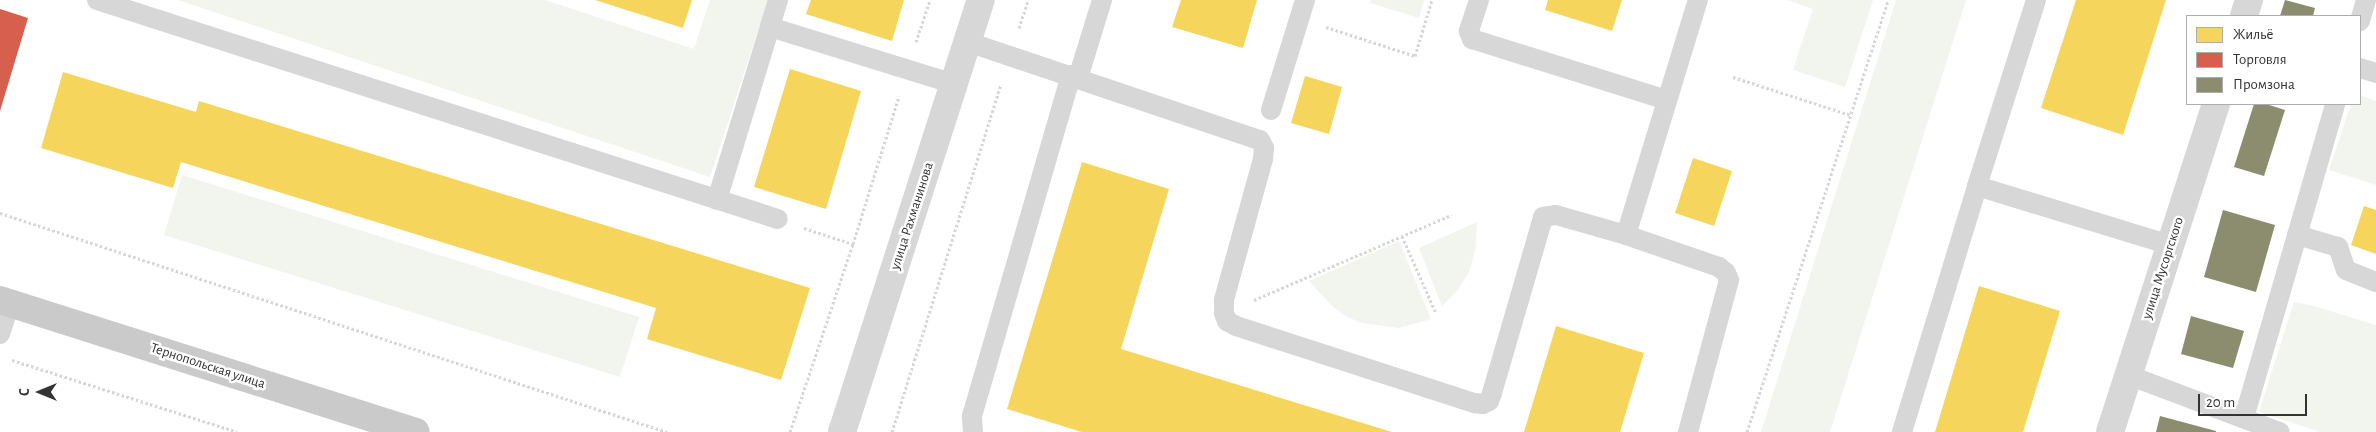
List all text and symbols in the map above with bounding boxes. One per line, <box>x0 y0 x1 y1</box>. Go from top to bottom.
legend <box>2186 15 2361 105</box>
text: Жильё <box>2233 27 2273 42</box>
text: Торговля <box>2233 52 2287 67</box>
text: Промзона <box>2233 77 2295 92</box>
street label: улица Рахманинова <box>887 160 937 272</box>
street label: улица Мусоргского <box>2139 215 2187 321</box>
street label: Тернопольская улица <box>149 340 267 392</box>
north arrow <box>15 367 65 417</box>
scale bar <box>2201 384 2310 416</box>
text: С <box>18 388 32 396</box>
text: 20 m <box>2206 395 2235 410</box>

